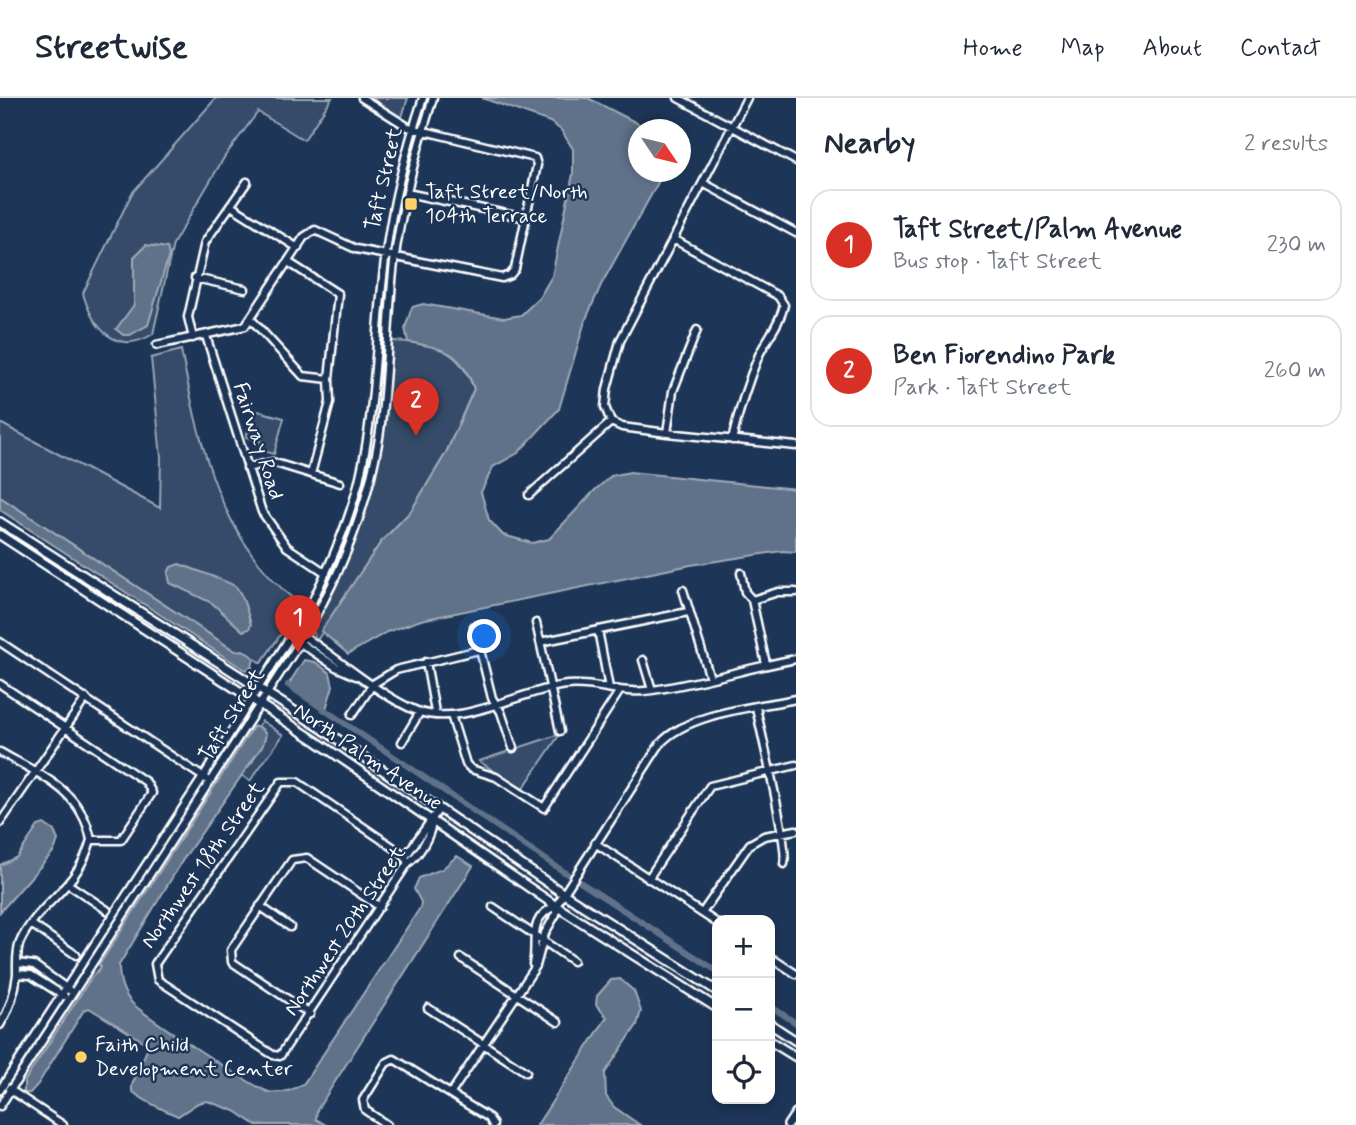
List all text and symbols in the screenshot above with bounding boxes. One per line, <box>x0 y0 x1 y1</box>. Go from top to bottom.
text: Streetwise <box>35 26 188 70</box>
text: Home <box>963 33 1023 64</box>
text: Map <box>1061 33 1105 64</box>
text: About <box>1143 33 1202 64</box>
text: Contact <box>1240 33 1321 64</box>
north arrow <box>628 119 691 182</box>
street label: Taft Street <box>359 124 410 233</box>
text: Nearby <box>824 124 915 163</box>
text: 2 results <box>1244 129 1328 159</box>
place label: Taft Street/North 104th Terrace <box>425 178 588 230</box>
marker: Taft Street/North 104th Terrace <box>403 196 419 212</box>
text: Taft Street/Palm Avenue <box>893 213 1182 247</box>
text: 1 <box>844 230 854 260</box>
text: 230 m <box>1267 230 1326 260</box>
text: Bus stop · Taft Street <box>893 247 1102 277</box>
text: Ben Fiorendino Park <box>893 339 1115 373</box>
text: 2 <box>843 356 855 386</box>
text: 260 m <box>1264 356 1326 386</box>
text: Park · Taft Street <box>893 373 1071 403</box>
pin: 2 <box>393 378 439 436</box>
street label: Fairway Road <box>226 379 290 503</box>
pin: 1 <box>275 595 321 653</box>
your location <box>467 619 501 653</box>
street label: Taft Street <box>192 663 272 767</box>
street label: North Palm Avenue <box>288 697 448 817</box>
street label: Northwest 18th Street <box>135 775 272 954</box>
street label: Northwest 20th Street <box>278 840 413 1022</box>
map controls <box>712 915 775 1104</box>
button: + <box>712 915 775 978</box>
button: − <box>712 978 775 1041</box>
place label: Faith Child Development Center <box>95 1031 293 1083</box>
button: locate <box>712 1041 775 1104</box>
marker: Faith Child Development Center <box>73 1049 89 1065</box>

